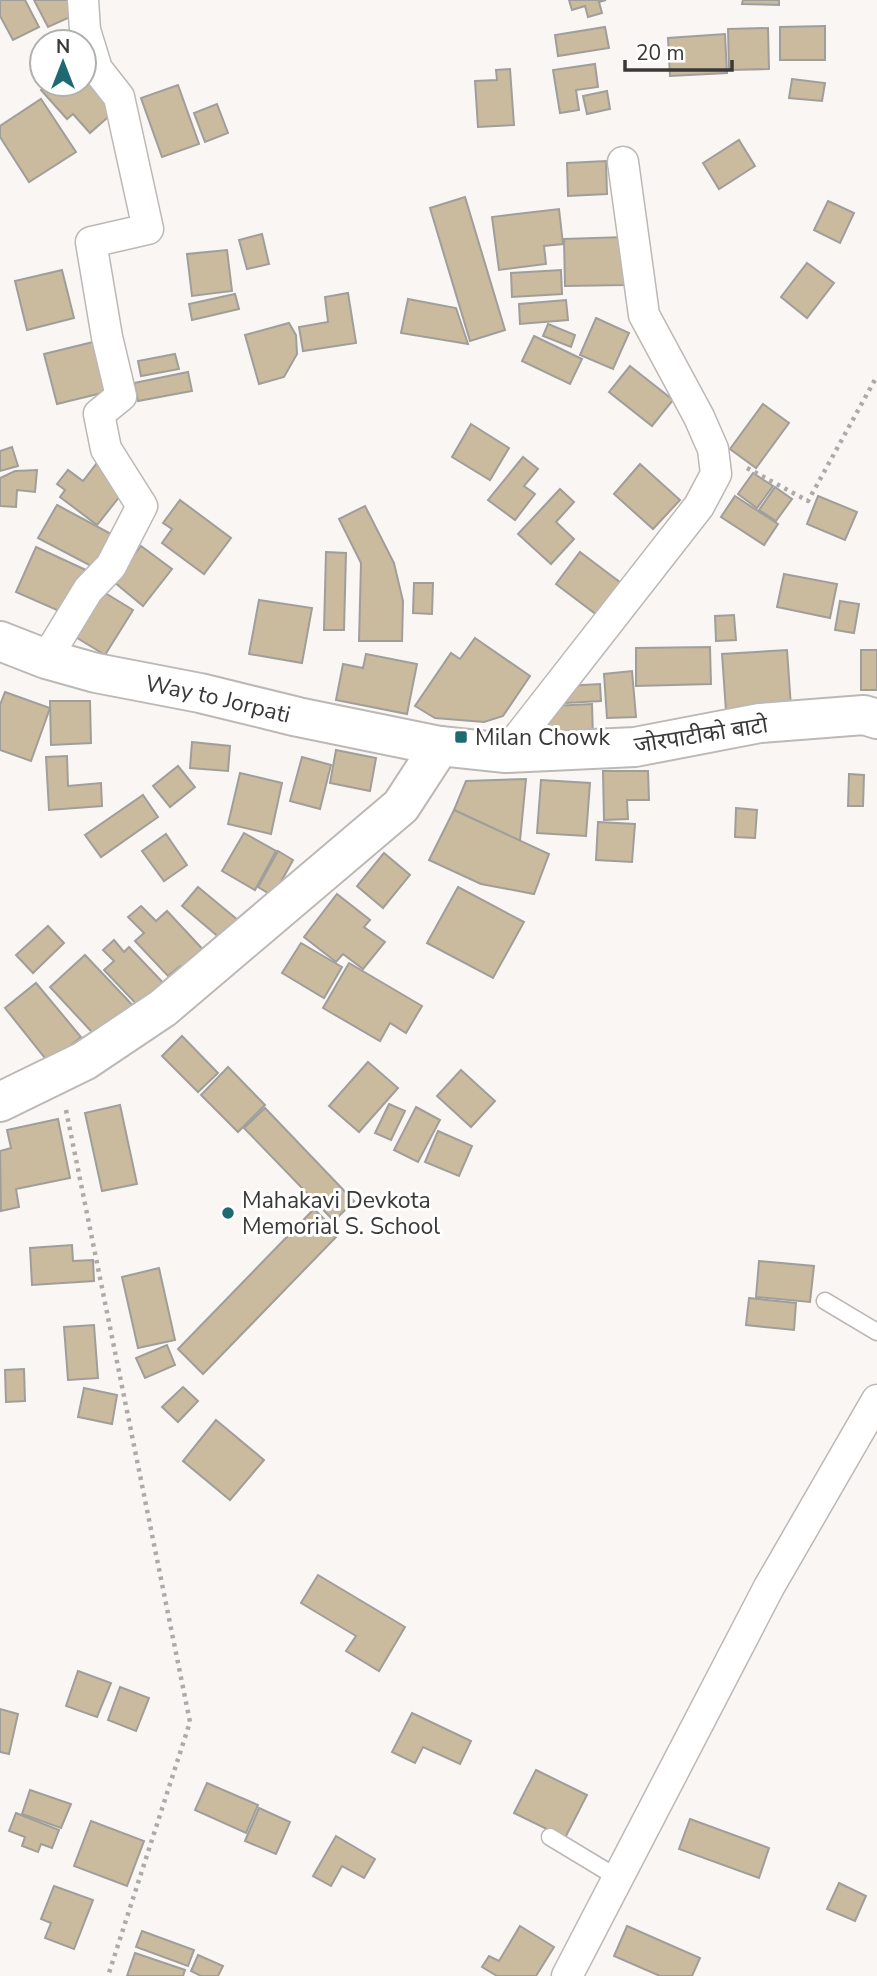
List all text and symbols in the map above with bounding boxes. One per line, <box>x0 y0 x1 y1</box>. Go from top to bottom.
north arrow <box>28 28 98 98</box>
scale bar <box>625 28 732 72</box>
text: N <box>56 34 70 60</box>
text: 20 m <box>636 39 685 67</box>
street label: Way to Jorpati <box>143 667 294 730</box>
street label: जोरपाटीको बाटो <box>632 709 771 761</box>
place label: Milan Chowk <box>475 722 610 753</box>
marker: Milan Chowk <box>453 729 469 745</box>
place label: Mahakavi Devkota Memorial S. School <box>242 1185 440 1242</box>
marker: Mahakavi Devkota Memorial S. School <box>220 1205 236 1221</box>

